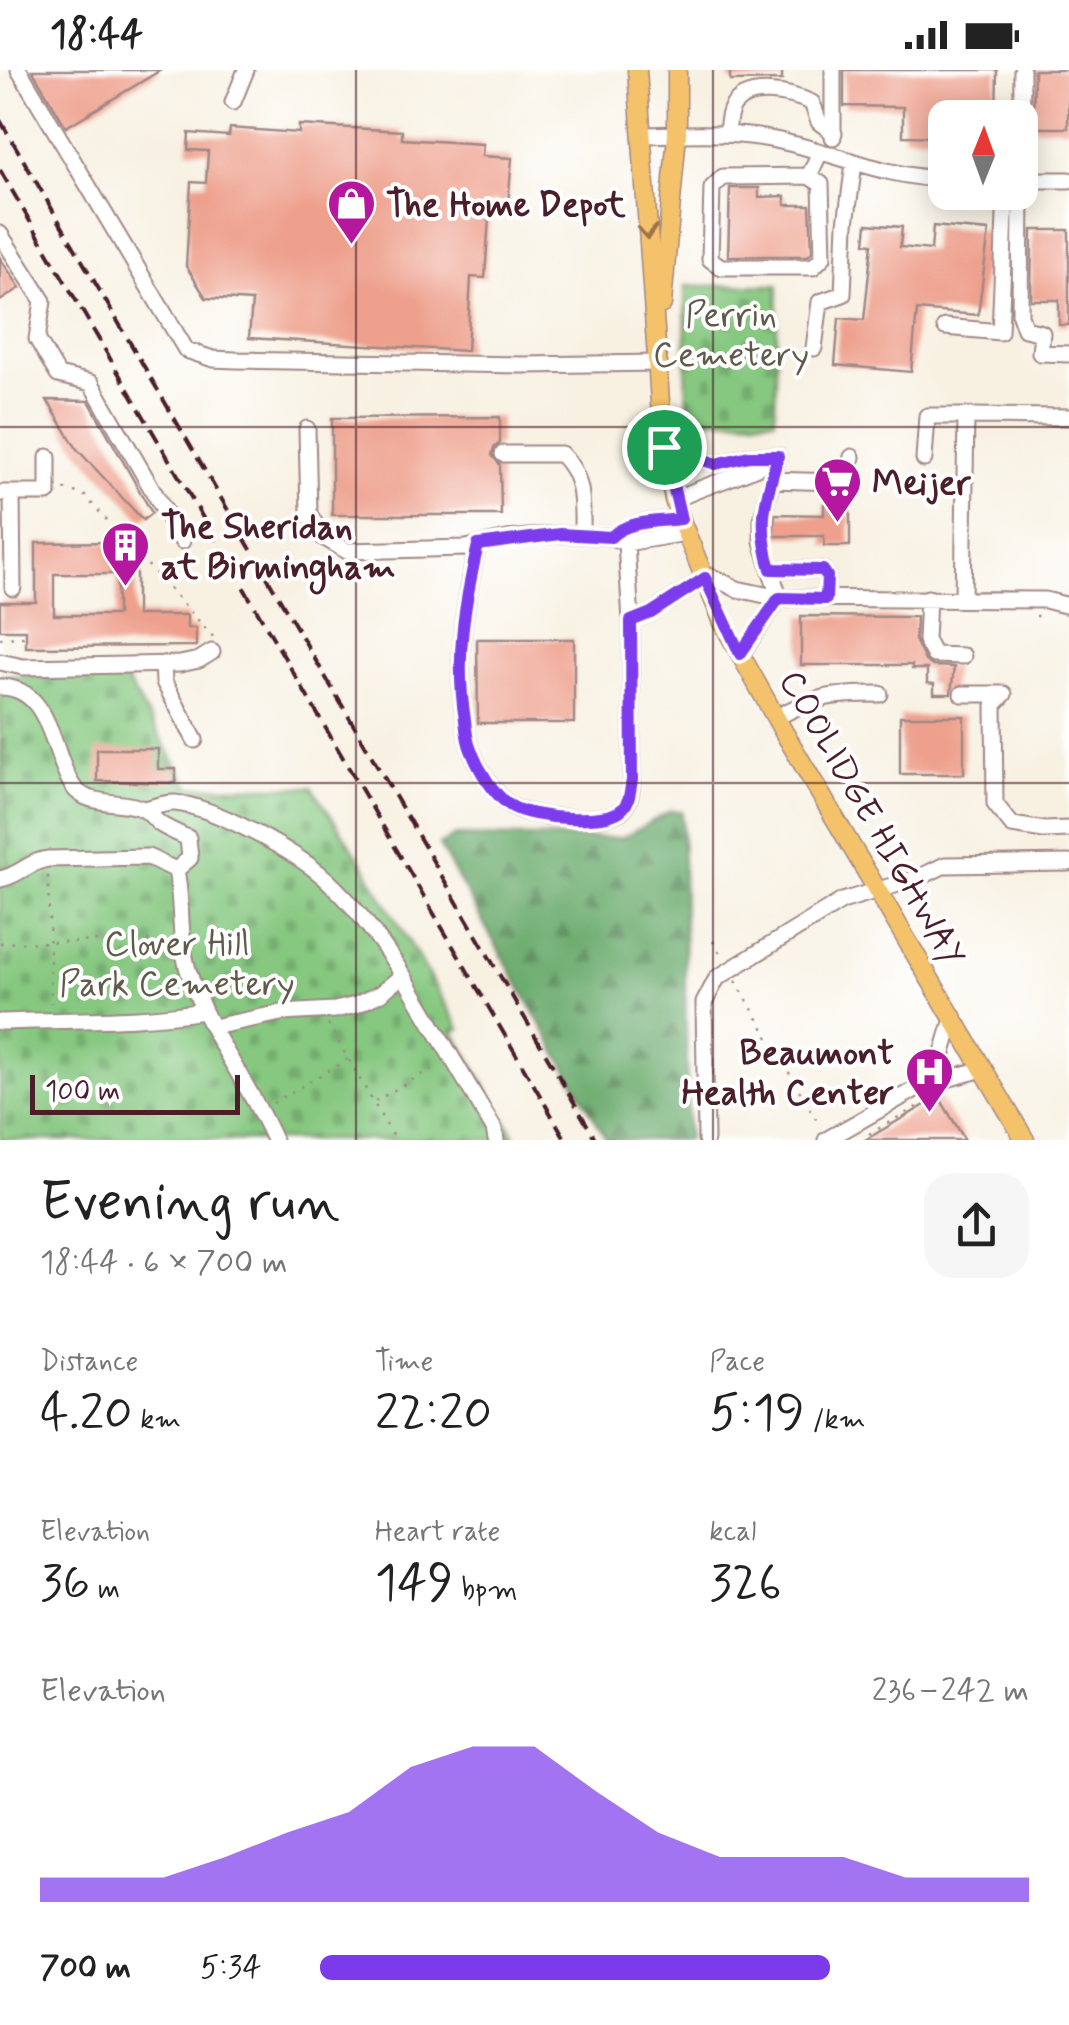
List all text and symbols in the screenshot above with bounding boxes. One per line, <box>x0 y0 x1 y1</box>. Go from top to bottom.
text: 18:44 <box>50 11 143 60</box>
north arrow <box>928 100 1038 210</box>
map controls <box>928 100 1038 210</box>
shop icon: The Home Depot <box>325 178 377 246</box>
place label: The Home Depot <box>386 183 626 229</box>
one-way arrow <box>635 225 657 241</box>
park label: Perrin Cemetery <box>653 293 809 379</box>
pin <box>622 405 707 490</box>
icon: arrive <box>637 420 692 475</box>
supermarket icon: Meijer <box>811 456 863 524</box>
place label: Meijer <box>872 461 972 507</box>
place label: The Sheridan at Birmingham <box>161 505 396 595</box>
building icon: The Sheridan at Birmingham <box>100 520 152 588</box>
street label: COOLIDGE HIGHWAY <box>767 662 975 976</box>
park label: Clover Hill Park Cemetery <box>59 922 295 1008</box>
place label: Beaumont Health Center <box>681 1031 894 1117</box>
hospital icon: Beaumont Health Center <box>903 1046 955 1114</box>
scale bar <box>30 1070 240 1114</box>
text: 100 m <box>45 1074 120 1111</box>
text: Evening run <box>40 1168 340 1240</box>
button: share <box>924 1173 1029 1278</box>
text: 18:44 · 6 × 700 m <box>40 1242 287 1284</box>
text: Distance <box>40 1344 138 1381</box>
text: Time <box>375 1344 433 1381</box>
text: Pace <box>709 1344 765 1381</box>
text: 4.20 <box>40 1381 133 1447</box>
text: 22:20 <box>375 1381 492 1447</box>
text: 5:19 <box>709 1381 805 1447</box>
text: km <box>133 1402 181 1439</box>
text: /km <box>805 1402 865 1439</box>
text: Elevation <box>40 1514 150 1551</box>
text: Heart rate <box>375 1514 500 1551</box>
text: kcal <box>709 1514 756 1551</box>
text: 36 <box>40 1551 90 1617</box>
text: 149 <box>375 1551 454 1617</box>
text: 326 <box>709 1551 782 1617</box>
text: m <box>90 1572 120 1609</box>
text: bpm <box>454 1572 518 1609</box>
text: Elevation <box>40 1670 166 1712</box>
text: 236–242 m <box>872 1670 1029 1712</box>
text: 700 m <box>40 1947 131 1989</box>
text: 5:34 <box>200 1947 262 1989</box>

